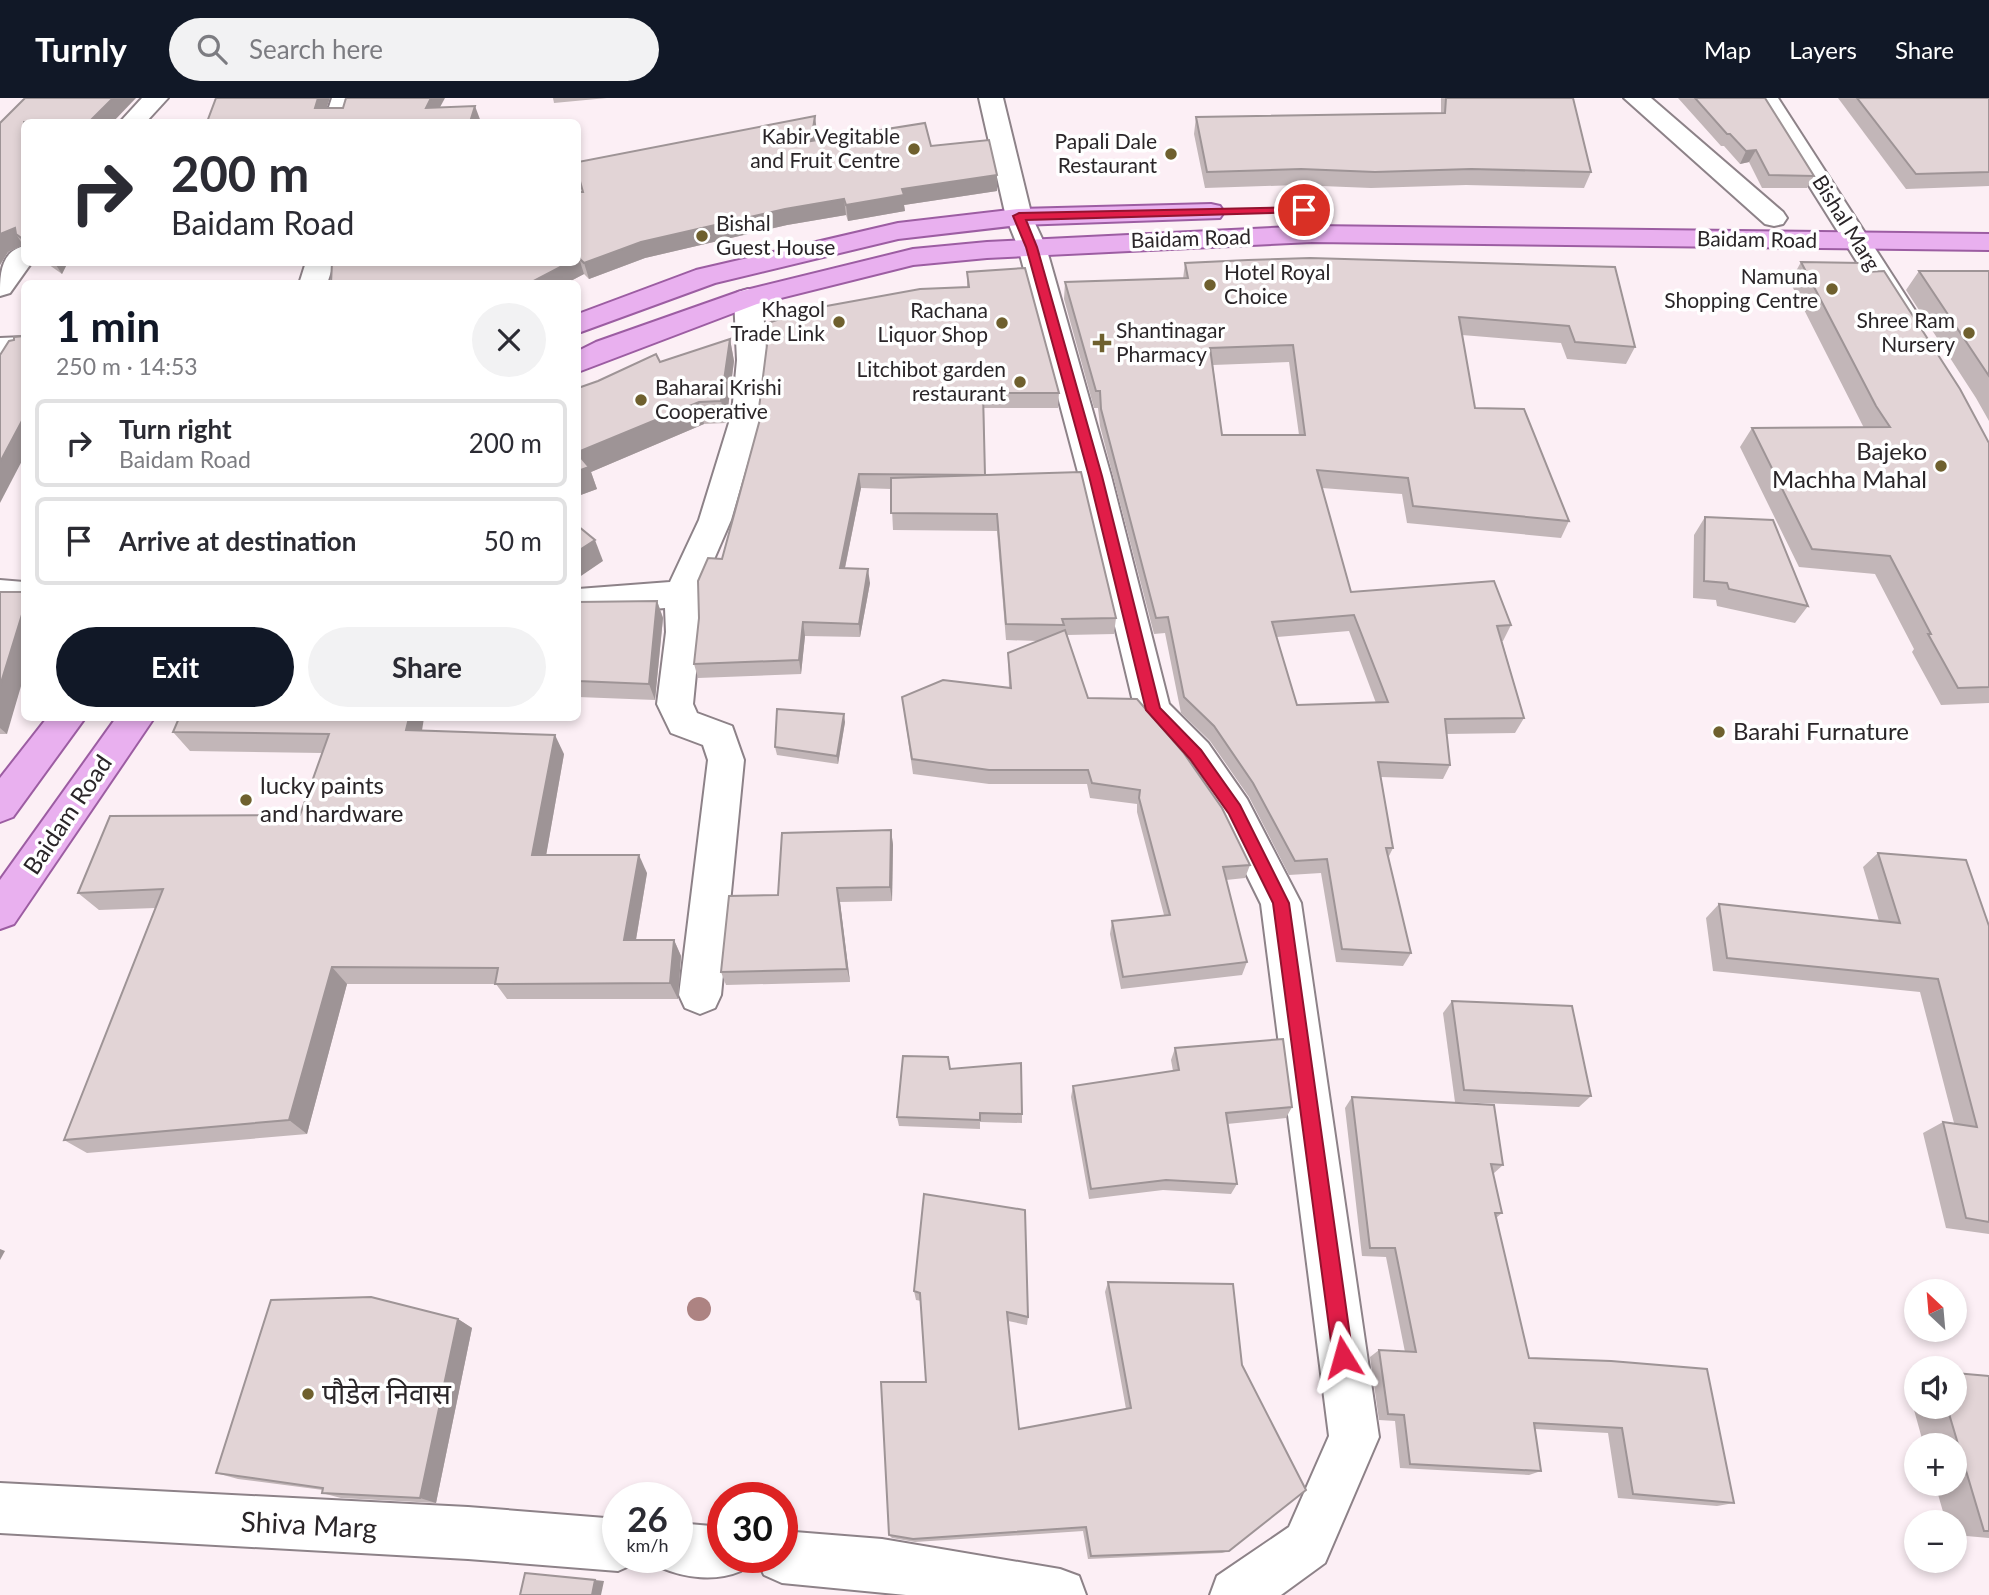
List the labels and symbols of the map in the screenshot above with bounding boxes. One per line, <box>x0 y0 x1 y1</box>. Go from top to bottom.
place label: Kabir Vegitable and Fruit Centre <box>750 123 900 172</box>
place label: Papali Dale Restaurant <box>1055 128 1157 177</box>
marker: Kabir Vegitable and Fruit Centre <box>906 141 922 157</box>
marker: Papali Dale Restaurant <box>1163 146 1179 162</box>
street label: Bishal Marg <box>1808 170 1887 275</box>
pin <box>1274 180 1334 240</box>
place label: Bishal Guest House <box>716 210 835 259</box>
street label: Baidam Road <box>1130 223 1252 252</box>
street label: Baidam Road <box>1697 225 1817 252</box>
marker: Bishal Guest House <box>694 228 710 244</box>
place label: Hotel Royal Choice <box>1224 259 1330 308</box>
place label: Namuna Shopping Centre <box>1664 263 1818 312</box>
marker: Hotel Royal Choice <box>1202 277 1218 293</box>
marker: Namuna Shopping Centre <box>1824 281 1840 297</box>
place label: Khagol Trade Link <box>731 296 825 345</box>
place label: Rachana Liquor Shop <box>878 297 988 346</box>
place label: Shree Ram Nursery <box>1857 307 1955 356</box>
marker: Khagol Trade Link <box>831 314 847 330</box>
marker: Rachana Liquor Shop <box>994 315 1010 331</box>
place label: Shantinagar Pharmacy <box>1116 317 1225 366</box>
marker: Shree Ram Nursery <box>1961 325 1977 341</box>
marker: Shantinagar Pharmacy <box>1094 335 1110 351</box>
place label: Litchibot garden restaurant <box>856 356 1006 405</box>
place label: Baharai Krishi Cooperative <box>655 374 782 423</box>
marker: Litchibot garden restaurant <box>1012 374 1028 390</box>
marker: Baharai Krishi Cooperative <box>633 392 649 408</box>
place label: Bajeko Machha Mahal <box>1772 436 1927 493</box>
marker: Bajeko Machha Mahal <box>1933 458 1949 474</box>
place label: Barahi Furnature <box>1733 716 1909 745</box>
marker: Barahi Furnature <box>1711 724 1727 740</box>
street label: Baidam Road <box>16 749 117 879</box>
place label: lucky paints and hardware <box>260 770 404 827</box>
marker: lucky paints and hardware <box>238 792 254 808</box>
north arrow <box>1904 1279 1967 1342</box>
position arrow <box>1306 1320 1380 1394</box>
place label: पौडेल निवास <box>322 1376 452 1410</box>
marker: पौडेल निवास <box>300 1386 316 1402</box>
speed limit sign: 30 <box>707 1482 798 1573</box>
street label: Shiva Marg <box>240 1503 378 1545</box>

